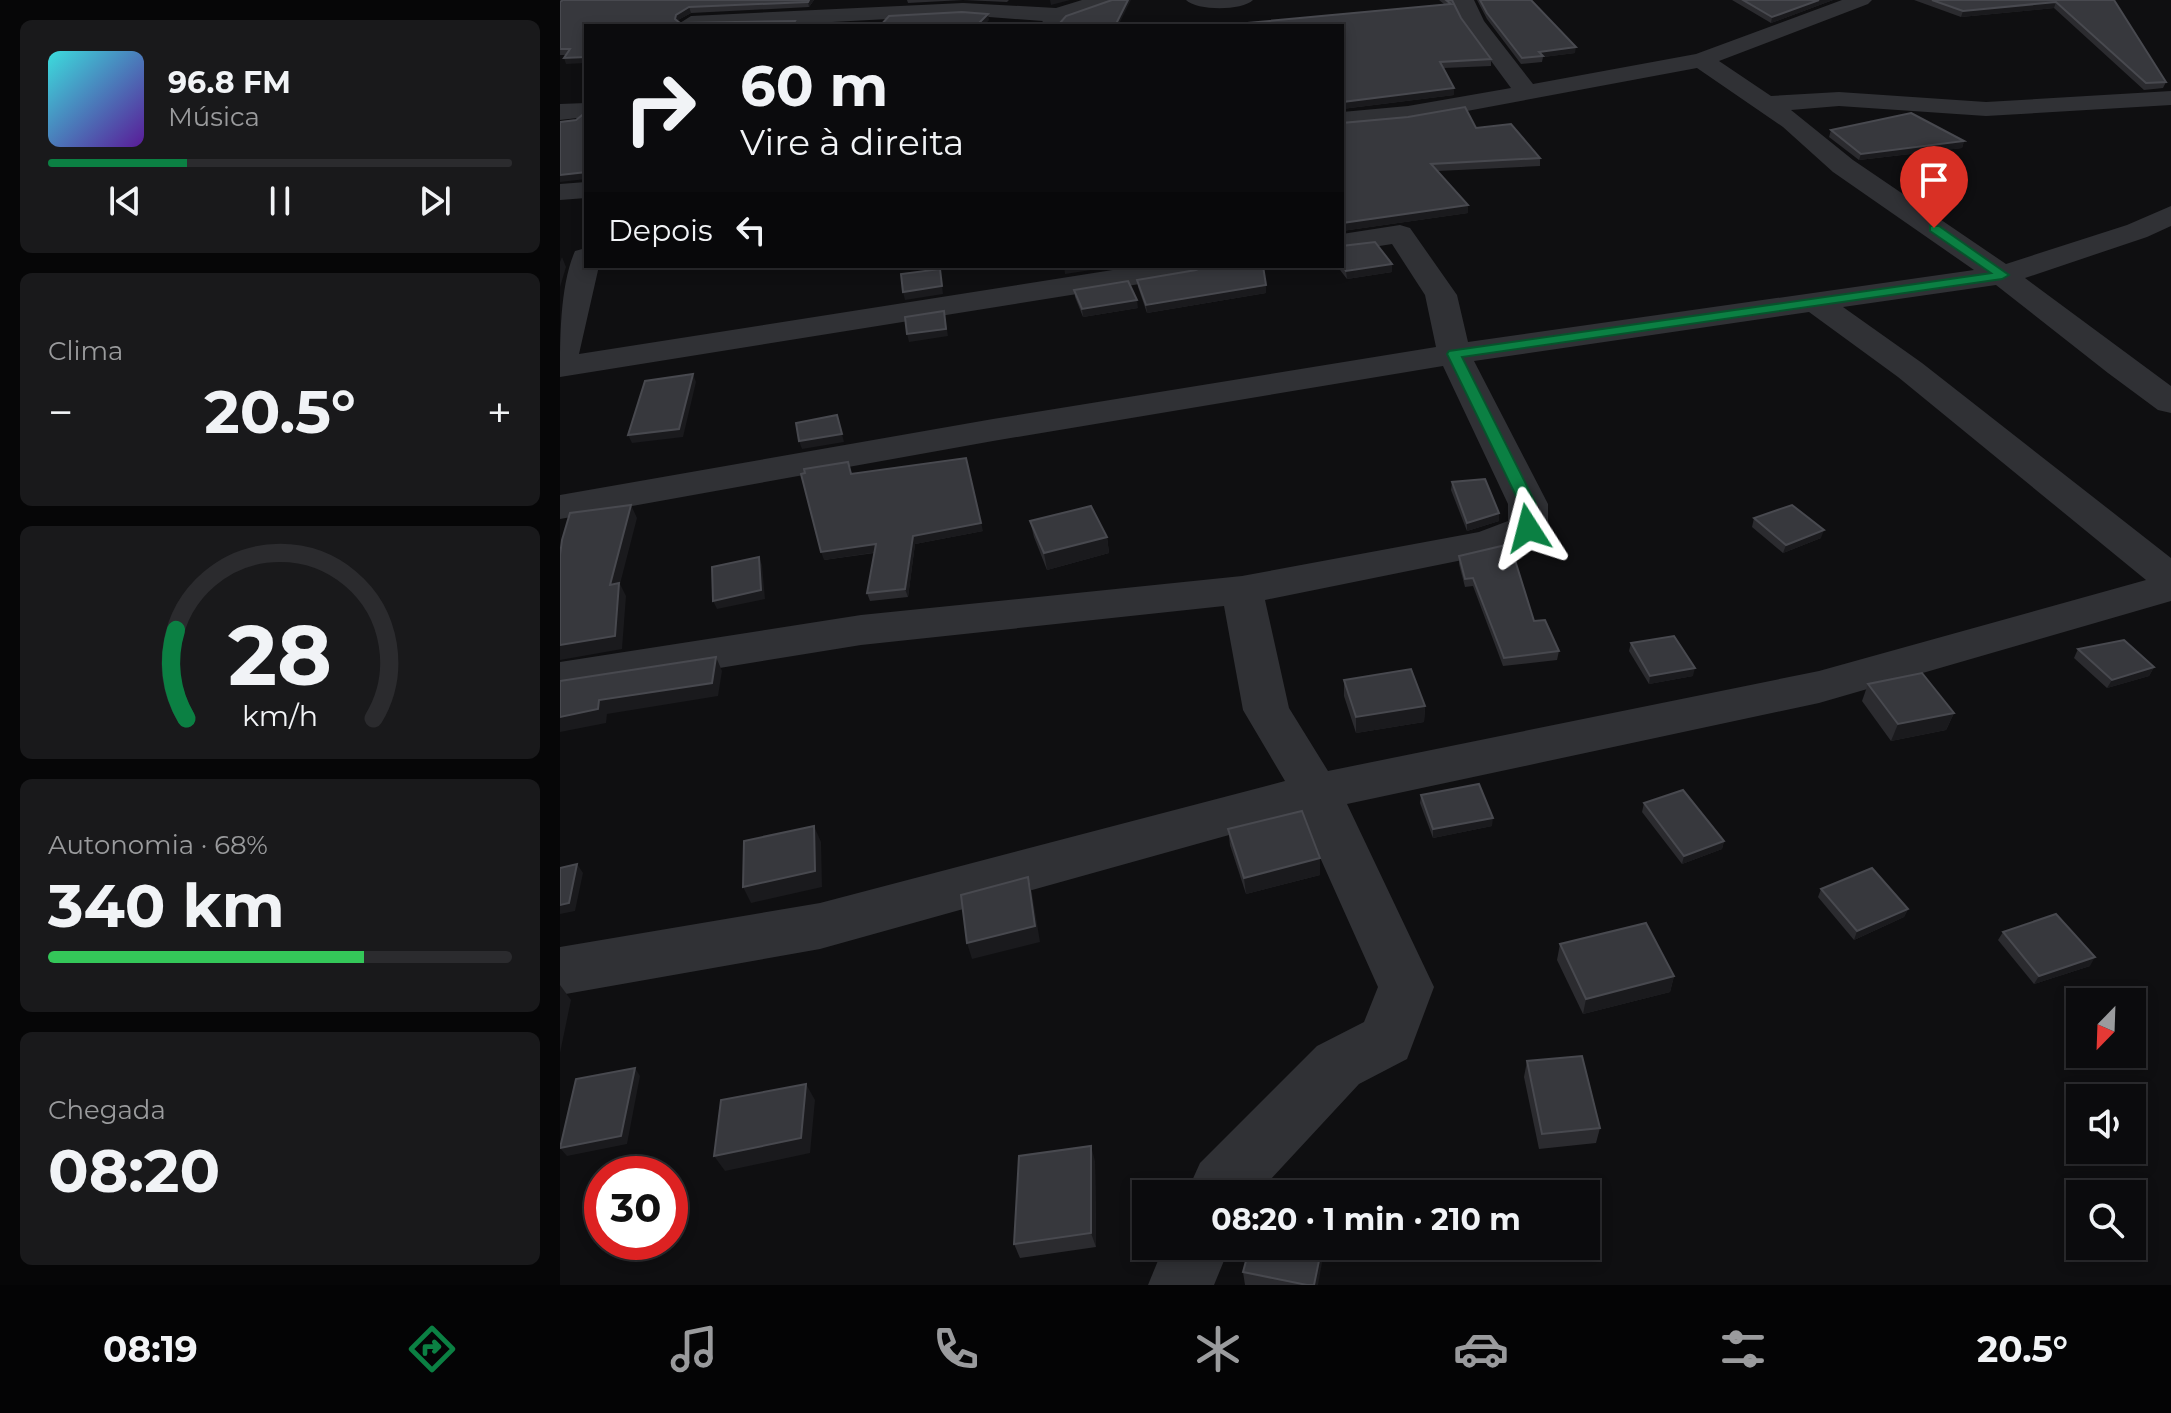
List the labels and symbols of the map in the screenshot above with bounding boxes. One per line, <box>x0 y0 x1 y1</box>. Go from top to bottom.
pin <box>1900 146 1968 228</box>
position arrow <box>1486 486 1570 570</box>
north arrow <box>2066 988 2146 1068</box>
speed limit sign: 30 <box>584 1156 688 1260</box>

